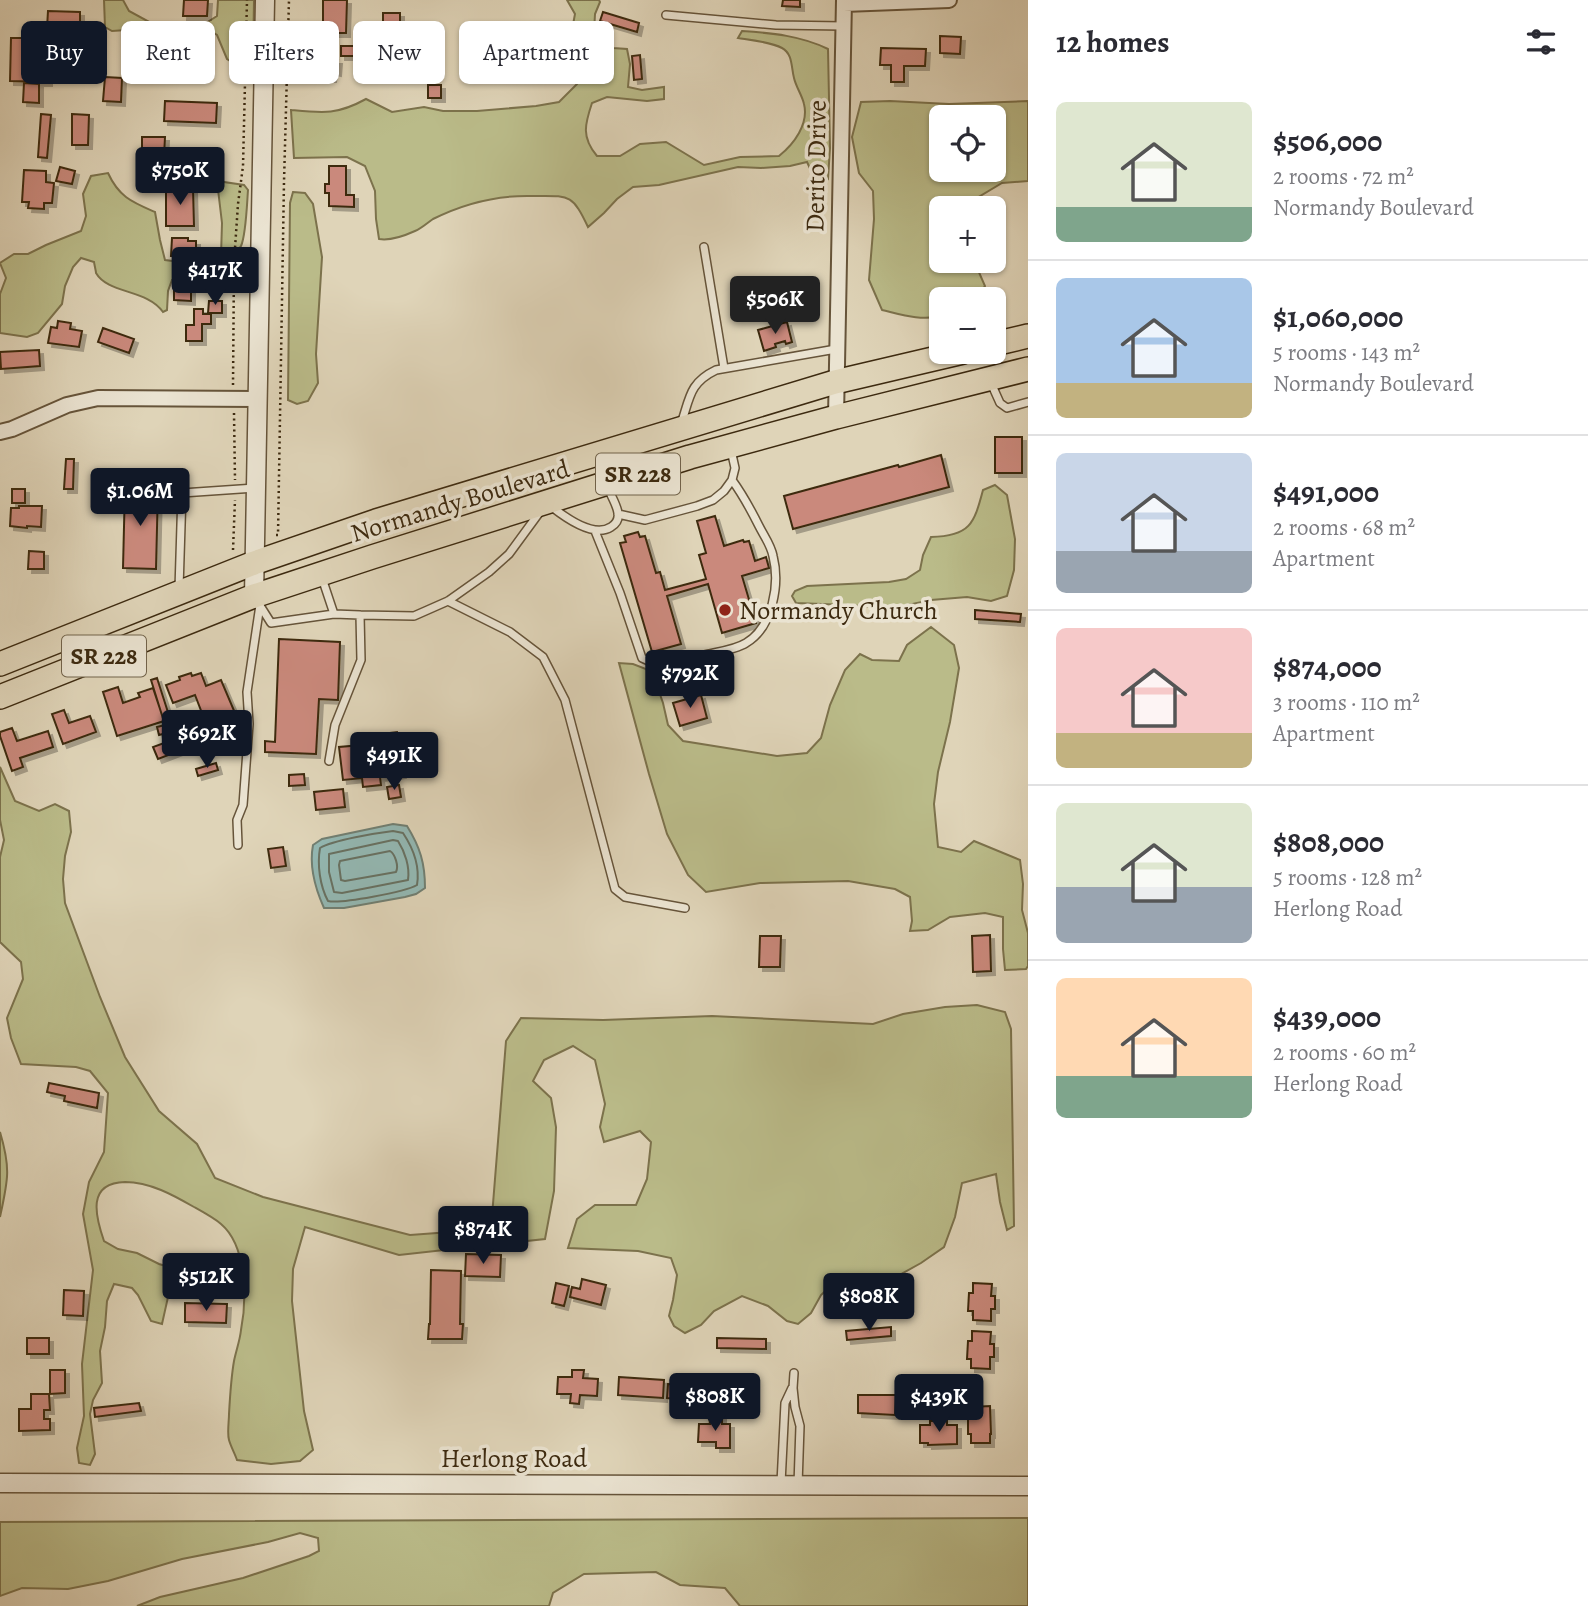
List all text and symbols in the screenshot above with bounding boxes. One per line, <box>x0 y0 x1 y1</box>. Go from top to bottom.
chip: Buy <box>21 21 107 84</box>
chip: Rent <box>121 21 215 84</box>
chip: Filters <box>229 21 339 84</box>
chip: New <box>353 21 445 84</box>
chip: Apartment <box>459 21 614 84</box>
text: 12 homes <box>1056 22 1169 62</box>
icon: filters <box>1522 23 1560 61</box>
street label: Derito Drive <box>797 100 835 232</box>
map controls <box>929 105 1006 364</box>
button: locate <box>929 105 1006 182</box>
text: $506,000 <box>1273 121 1382 161</box>
icon: home <box>1112 130 1196 214</box>
pin: $750K <box>131 148 229 207</box>
text: $750K <box>151 154 209 185</box>
text: 2 rooms · 72 m² <box>1273 161 1414 192</box>
text: Normandy Boulevard <box>1273 192 1474 223</box>
button: + <box>929 196 1006 273</box>
pin: $417K <box>166 247 264 307</box>
text: $417K <box>188 254 242 285</box>
pin: $506K <box>726 276 824 336</box>
text: $506K <box>746 283 804 314</box>
button: − <box>929 287 1006 364</box>
text: $1,060,000 <box>1273 297 1403 337</box>
icon: home <box>1112 306 1196 390</box>
text: 5 rooms · 143 m² <box>1273 337 1420 368</box>
text: Normandy Boulevard <box>1273 368 1474 399</box>
street label: Normandy Boulevard <box>346 451 574 551</box>
road number: SR 228 <box>596 453 680 494</box>
pin: $1.06M <box>83 468 197 528</box>
text: $491,000 <box>1273 472 1379 512</box>
text: $1.06M <box>107 475 173 506</box>
icon: home <box>1112 481 1196 565</box>
text: 2 rooms · 68 m² <box>1273 512 1415 543</box>
text: Apartment <box>1273 543 1375 574</box>
place label: Normandy Church <box>739 593 938 628</box>
marker: Normandy Church <box>717 602 733 618</box>
road number: SR 228 <box>62 636 146 676</box>
text: $874,000 <box>1273 647 1382 687</box>
pin: $792K <box>641 650 739 710</box>
icon: home <box>1112 656 1196 740</box>
text: $792K <box>661 657 719 688</box>
text: 3 rooms · 110 m² <box>1273 687 1420 718</box>
pin: $692K <box>158 710 256 770</box>
text: $692K <box>178 717 236 748</box>
text: Apartment <box>1273 718 1375 749</box>
pin: $491K <box>345 732 443 792</box>
text: $491K <box>366 739 422 770</box>
text: $808,000 <box>1273 822 1384 862</box>
icon: home <box>1112 831 1196 915</box>
text: 5 rooms · 128 m² <box>1273 862 1422 893</box>
text: Herlong Road <box>1273 893 1403 924</box>
text: $439,000 <box>1273 997 1381 1037</box>
icon: home <box>1112 1006 1196 1090</box>
text: 2 rooms · 60 m² <box>1273 1037 1416 1068</box>
text: Herlong Road <box>1273 1068 1403 1099</box>
pin: $874K <box>434 1206 532 1266</box>
text: $874K <box>454 1213 512 1244</box>
pin: $512K <box>157 1254 255 1313</box>
text: $512K <box>179 1260 234 1291</box>
pin: $808K <box>820 1274 918 1333</box>
text: $808K <box>839 1280 899 1311</box>
pin: $808K <box>666 1374 764 1433</box>
pin: $439K <box>890 1374 988 1434</box>
text: $808K <box>685 1380 745 1411</box>
text: $439K <box>910 1381 968 1412</box>
street label: Herlong Road <box>441 1441 587 1476</box>

